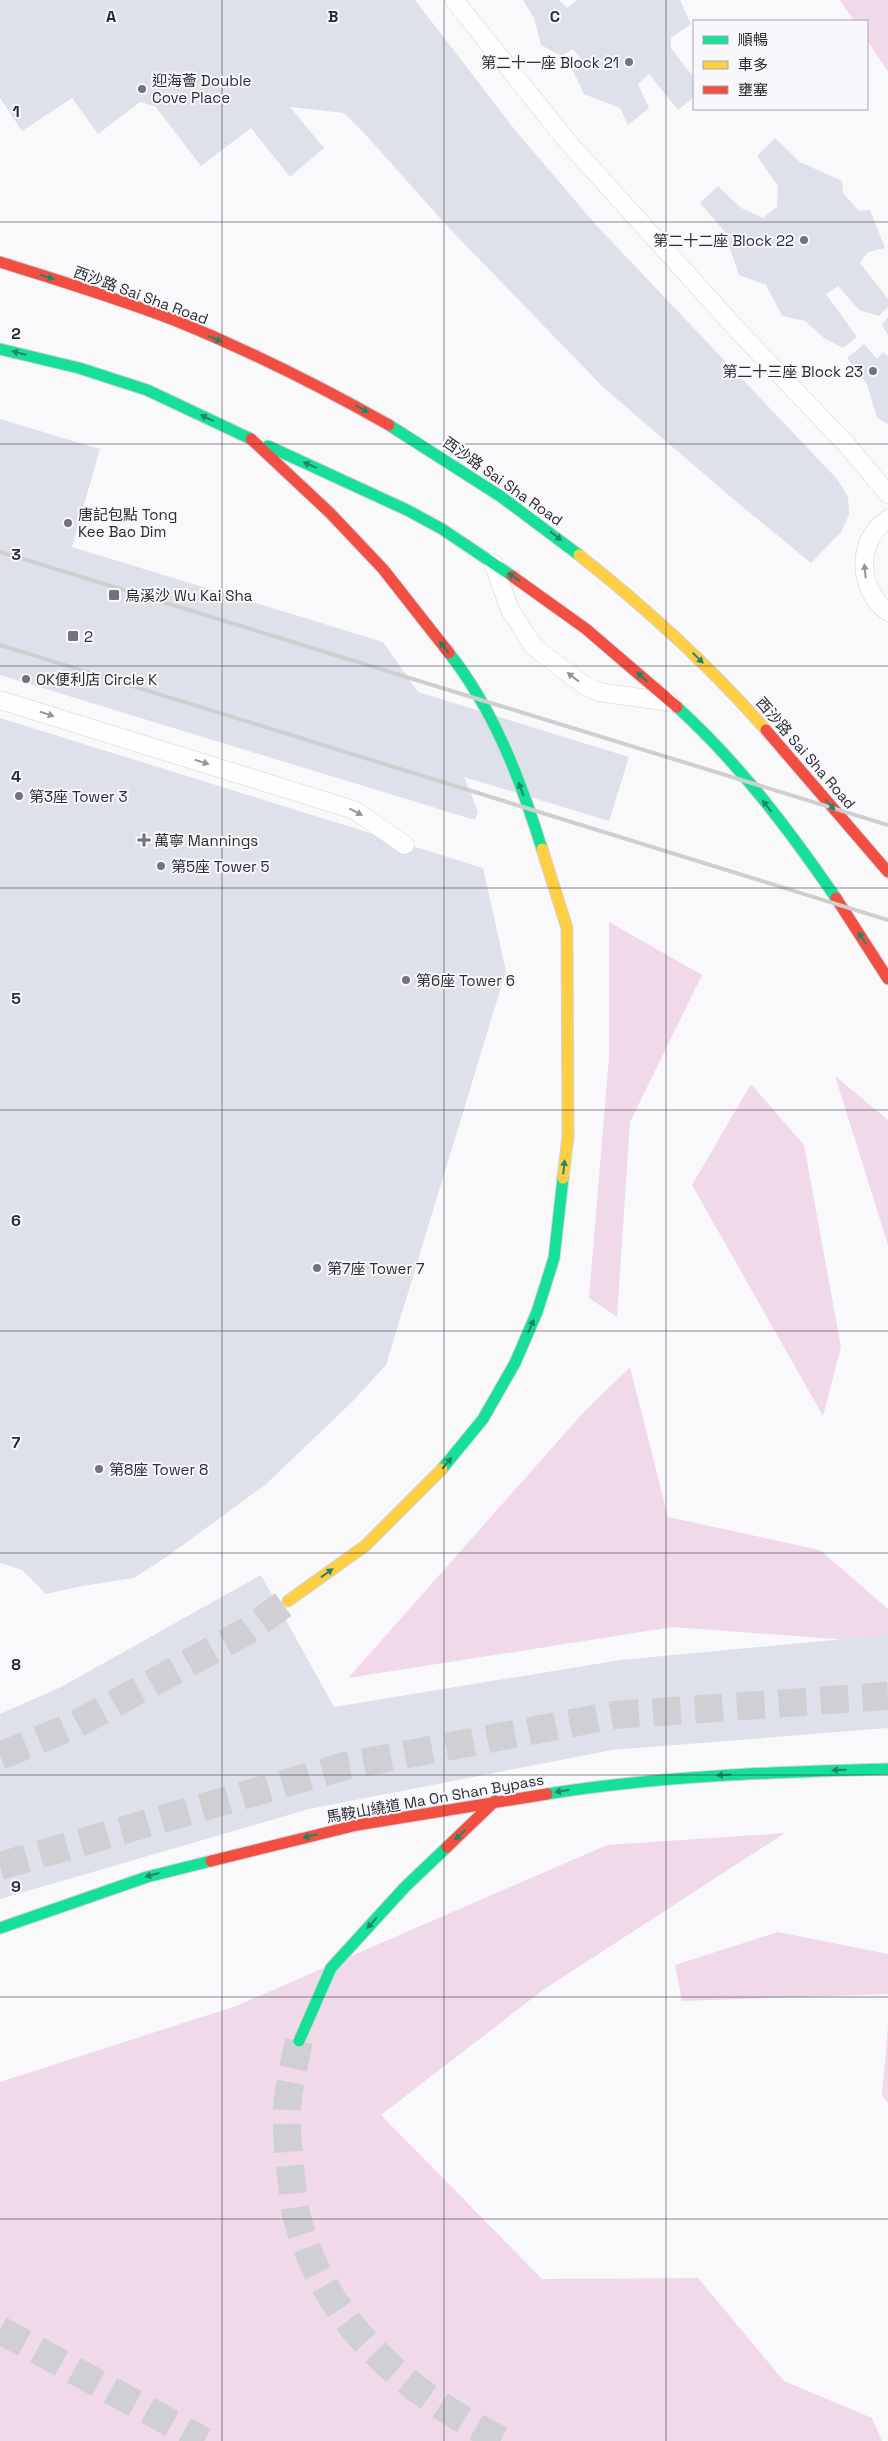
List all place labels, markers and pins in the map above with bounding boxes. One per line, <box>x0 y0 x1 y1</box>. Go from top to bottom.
place label: 第二十一座 Block 21 <box>481 53 619 72</box>
marker: 第二十一座 Block 21 <box>623 56 635 68</box>
place label: 迎海薈 Double Cove Place <box>152 71 252 107</box>
marker: 迎海薈 Double Cove Place <box>136 83 148 95</box>
place label: 第二十二座 Block 22 <box>653 231 794 250</box>
marker: 第二十二座 Block 22 <box>798 234 810 246</box>
place label: 第二十三座 Block 23 <box>722 362 863 381</box>
marker: 第二十三座 Block 23 <box>867 365 879 377</box>
place label: 唐記包點 Tong Kee Bao Dim <box>78 505 177 541</box>
marker: 唐記包點 Tong Kee Bao Dim <box>62 517 74 529</box>
place label: 烏溪沙 Wu Kai Sha <box>125 586 253 605</box>
marker: 烏溪沙 Wu Kai Sha <box>107 588 121 602</box>
place label: 2 <box>84 627 93 646</box>
marker: 2 <box>66 629 80 643</box>
place label: OK便利店 Circle K <box>36 670 157 689</box>
marker: OK便利店 Circle K <box>20 673 32 685</box>
place label: 第3座 Tower 3 <box>29 787 128 806</box>
marker: 第3座 Tower 3 <box>13 790 25 802</box>
place label: 萬寧 Mannings <box>154 831 258 850</box>
marker: 萬寧 Mannings <box>138 834 150 846</box>
place label: 第5座 Tower 5 <box>171 857 270 876</box>
marker: 第5座 Tower 5 <box>155 860 167 872</box>
place label: 第6座 Tower 6 <box>416 971 515 990</box>
marker: 第6座 Tower 6 <box>400 974 412 986</box>
place label: 第7座 Tower 7 <box>327 1259 424 1278</box>
marker: 第7座 Tower 7 <box>311 1262 323 1274</box>
place label: 第8座 Tower 8 <box>109 1460 208 1479</box>
marker: 第8座 Tower 8 <box>93 1463 105 1475</box>

